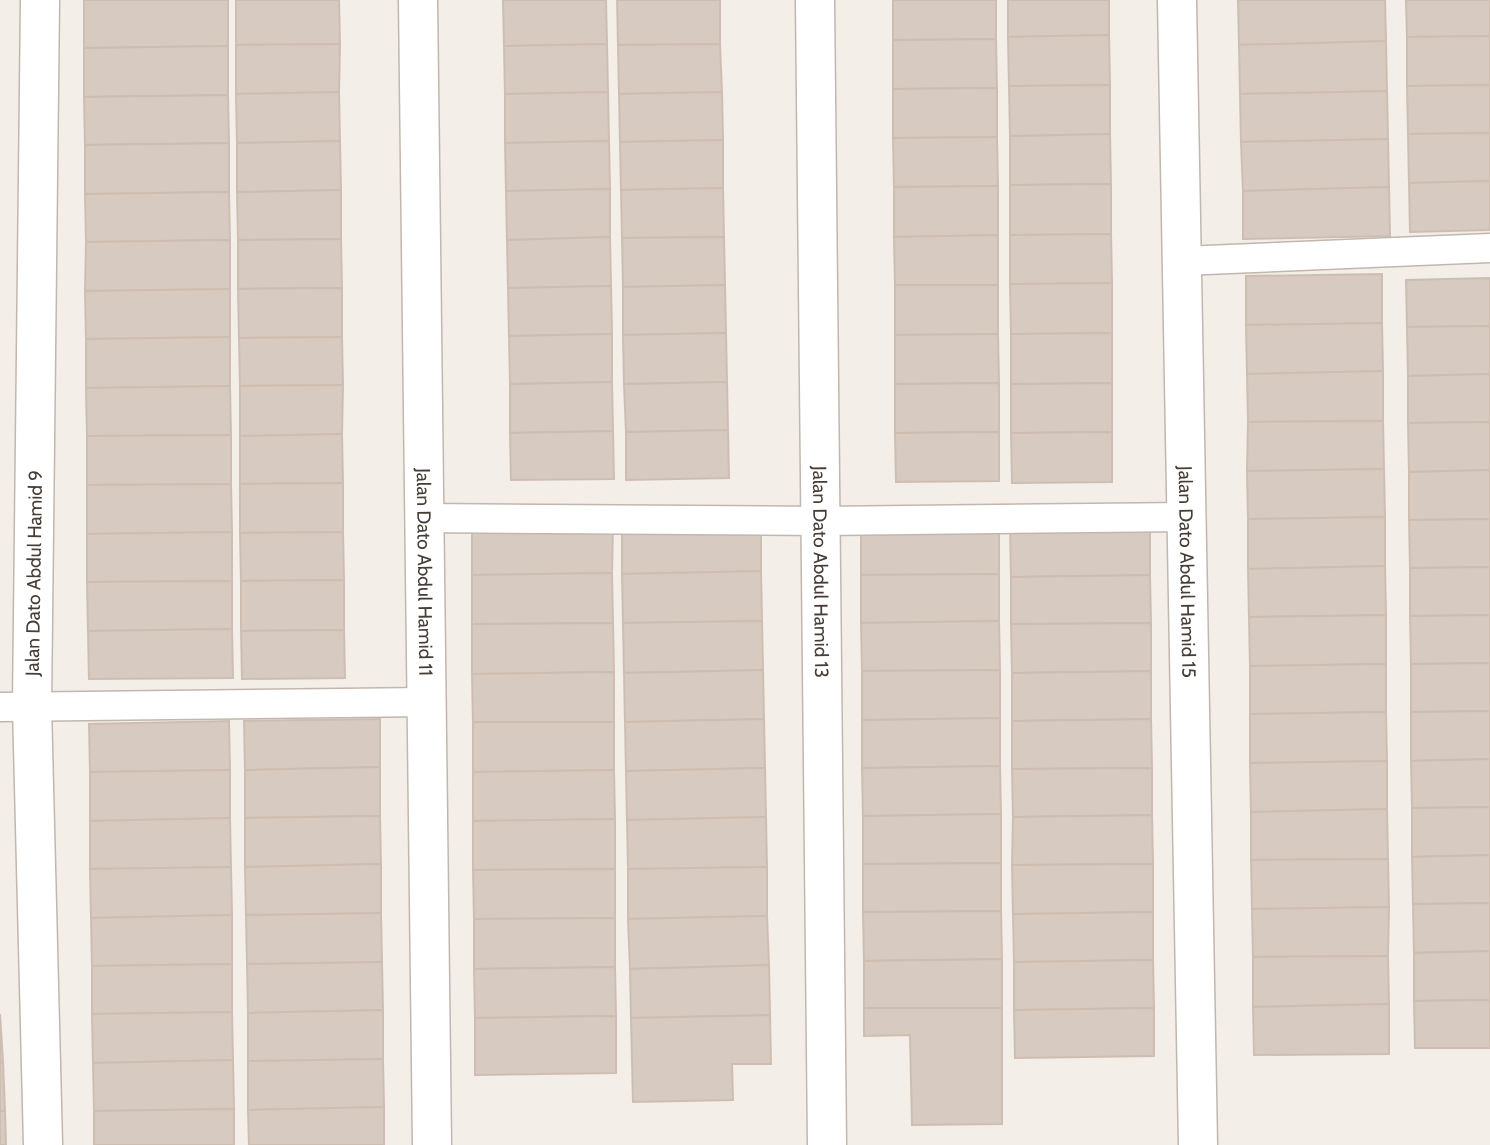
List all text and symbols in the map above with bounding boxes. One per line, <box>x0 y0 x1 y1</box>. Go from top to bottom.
street label: Jalan Dato Abdul Hamid 13 <box>808 465 834 678</box>
street label: Jalan Dato Abdul Hamid 15 <box>1174 465 1201 678</box>
street label: Jalan Dato Abdul Hamid 11 <box>412 467 438 676</box>
street label: Jalan Dato Abdul Hamid 9 <box>21 470 47 677</box>

